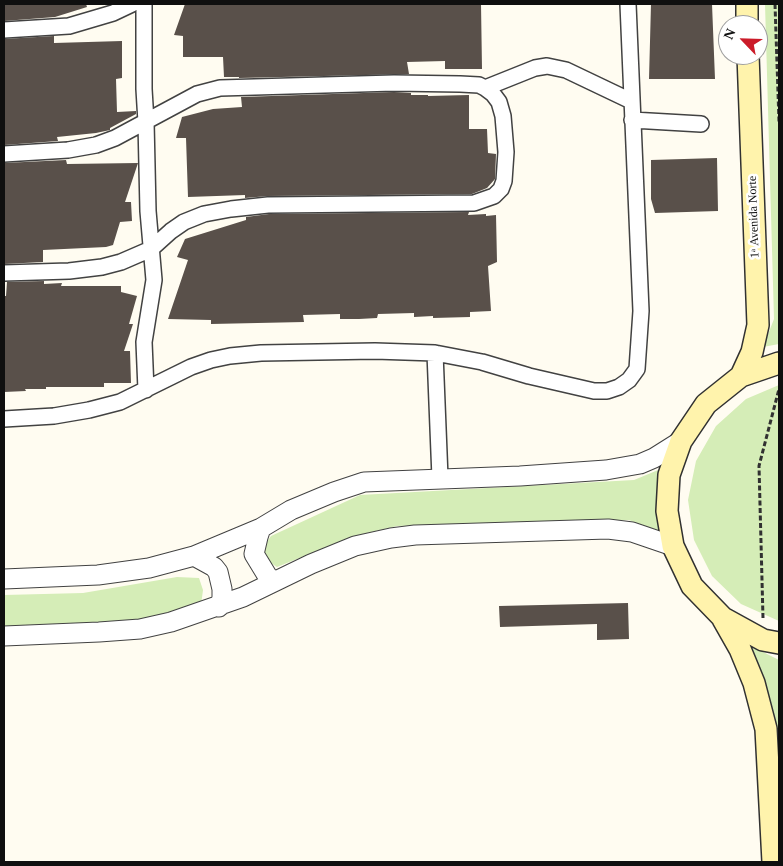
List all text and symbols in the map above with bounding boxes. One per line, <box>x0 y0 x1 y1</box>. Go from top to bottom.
north arrow <box>718 15 768 65</box>
text: N <box>721 26 739 42</box>
street label: 1ᵃ Avenida Norte <box>745 176 763 258</box>

